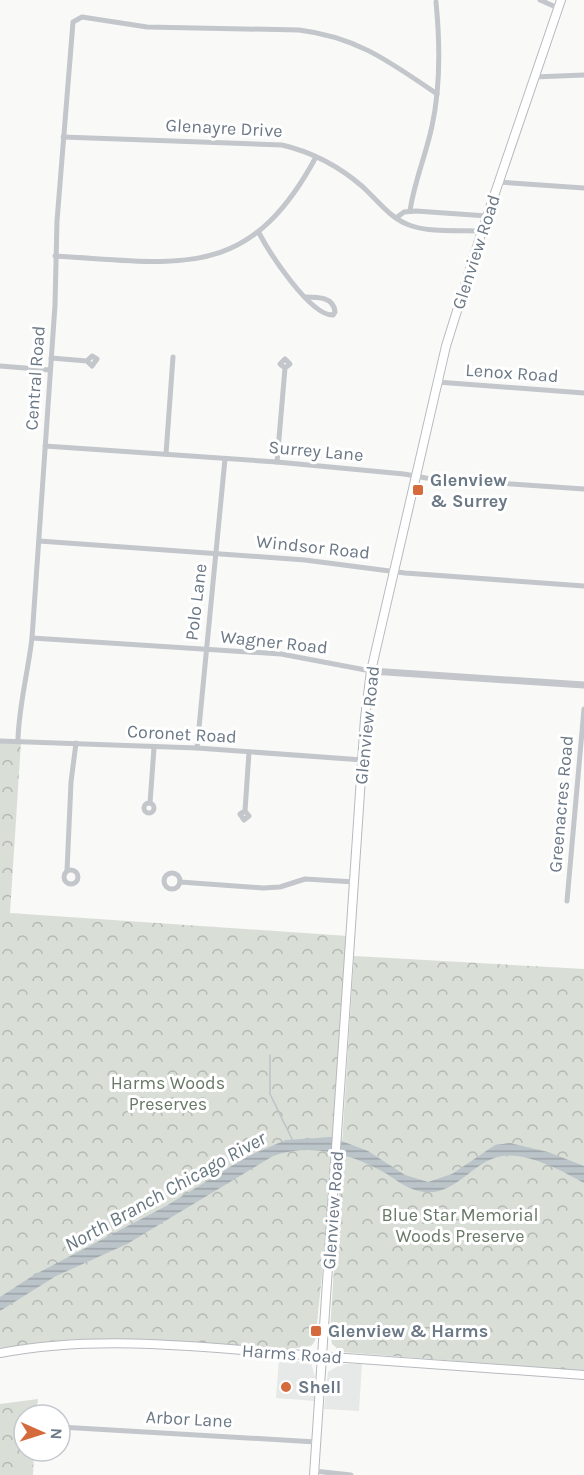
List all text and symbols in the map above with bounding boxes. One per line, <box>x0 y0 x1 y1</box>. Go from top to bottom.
street label: Glenayre Drive <box>165 114 283 142</box>
street label: Glenview Road <box>447 192 505 312</box>
street label: Central Road <box>20 325 50 431</box>
street label: Lenox Road <box>465 359 559 387</box>
street label: Surrey Lane <box>268 436 364 466</box>
place label: Glenview & Surrey <box>430 469 507 512</box>
marker: Glenview & Surrey <box>411 483 425 497</box>
street label: Windsor Road <box>255 530 371 564</box>
street label: Polo Lane <box>180 562 212 642</box>
street label: Wagner Road <box>219 625 329 659</box>
street label: Glenview Road <box>350 665 384 785</box>
street label: Coronet Road <box>127 720 237 748</box>
street label: Greenacres Road <box>544 735 578 873</box>
park label: Harms Woods Preserves <box>111 1072 225 1115</box>
water label: North Branch Chicago River <box>60 1126 271 1256</box>
street label: Glenview Road <box>318 1150 348 1270</box>
park label: Blue Star Memorial Woods Preserve <box>382 1204 538 1247</box>
place label: Glenview & Harms <box>328 1320 488 1342</box>
marker: Glenview & Harms <box>309 1324 323 1338</box>
street label: Harms Road <box>241 1340 343 1368</box>
place label: Shell <box>298 1376 341 1398</box>
marker: Shell <box>279 1380 293 1394</box>
north arrow <box>12 1403 72 1463</box>
street label: Arbor Lane <box>145 1406 233 1432</box>
text: N <box>47 1428 66 1440</box>

